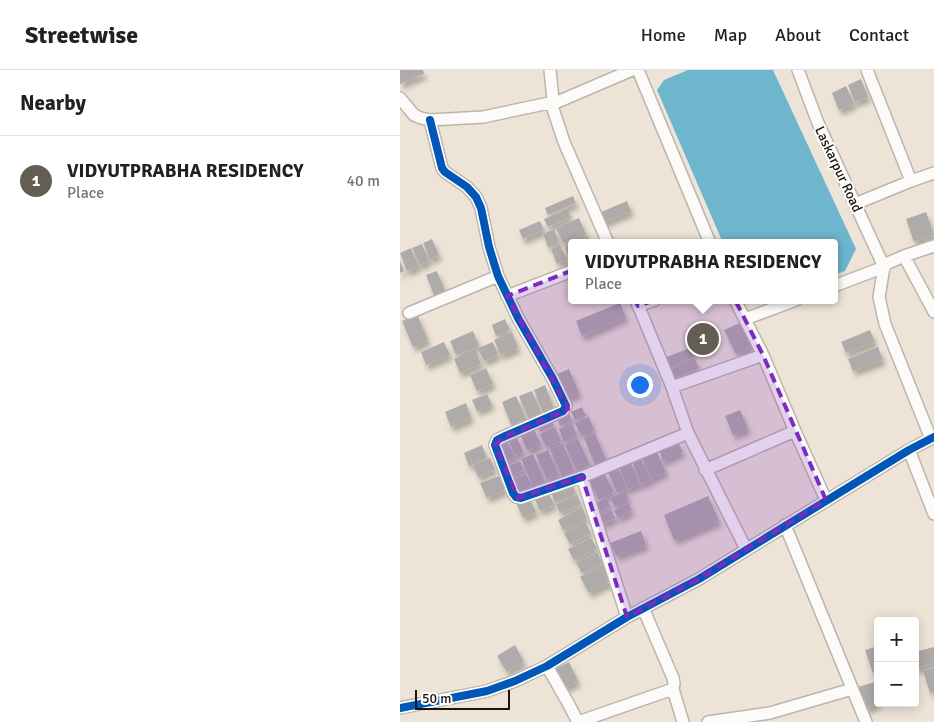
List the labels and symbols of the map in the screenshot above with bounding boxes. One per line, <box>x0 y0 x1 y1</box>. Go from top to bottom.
street label: Laskarpur Road <box>811 124 866 215</box>
pin: 1 <box>687 320 719 358</box>
your location <box>627 372 653 398</box>
scale bar <box>415 687 510 710</box>

